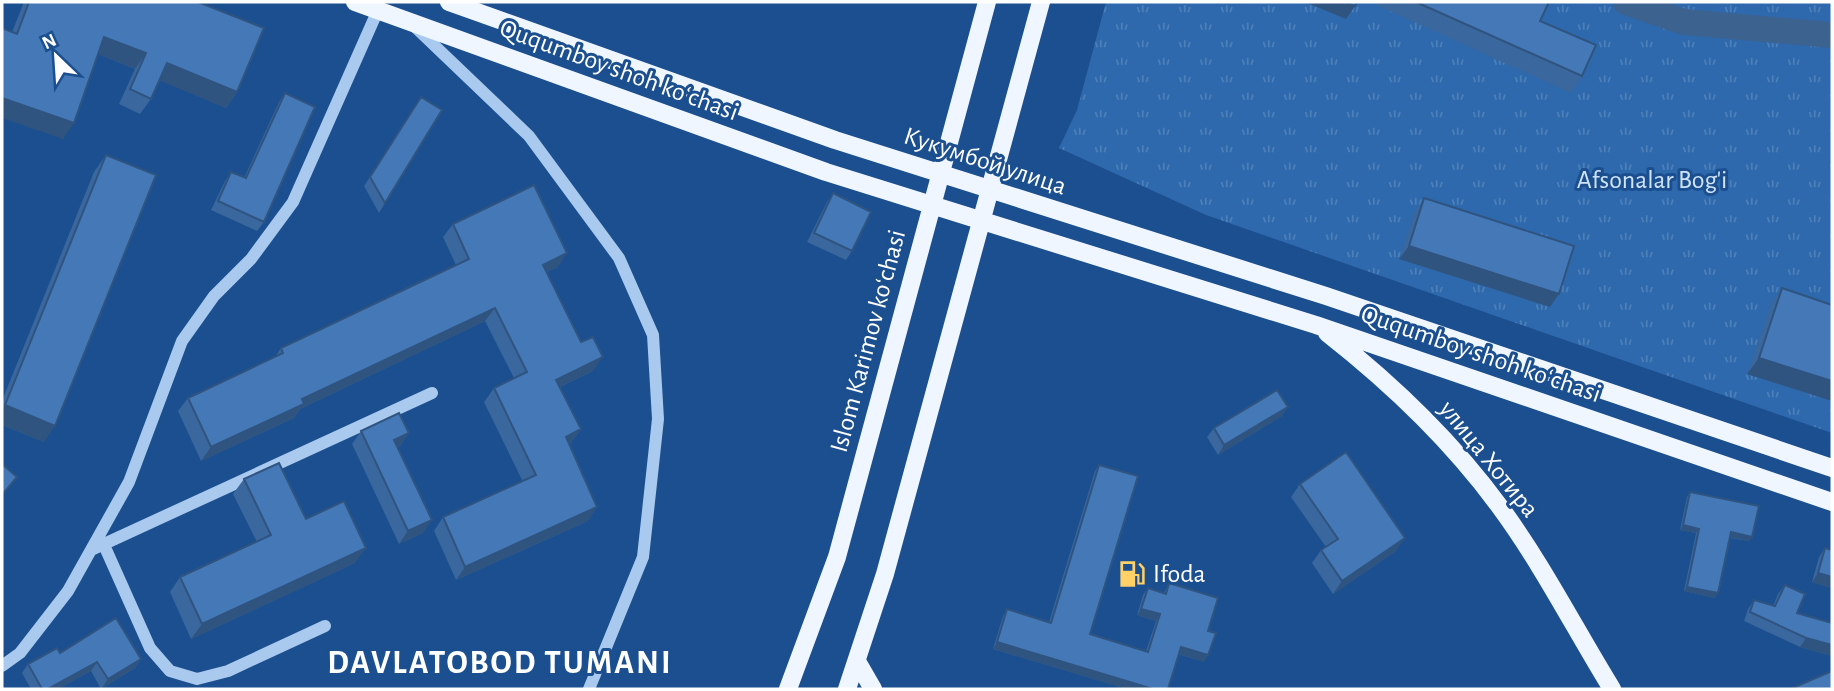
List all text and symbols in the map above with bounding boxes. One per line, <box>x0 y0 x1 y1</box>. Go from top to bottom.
street label: Ququmboy shoh koʻchasi <box>496 15 742 125</box>
north arrow <box>21 21 91 91</box>
text: N <box>39 31 59 53</box>
street label: Кукумбой улица <box>900 122 1070 200</box>
park label: Afsonalar Bog'i <box>1577 167 1727 193</box>
street label: Islom Karimov koʻchasi <box>826 227 910 455</box>
street label: Ququmboy shoh koʻchasi <box>1358 301 1604 407</box>
street label: улица Хотира <box>1434 395 1544 522</box>
fuel station icon: Ifoda <box>1117 559 1147 589</box>
place label: Ifoda <box>1153 561 1206 587</box>
district label: DAVLATOBOD TUMANI <box>327 647 673 680</box>

